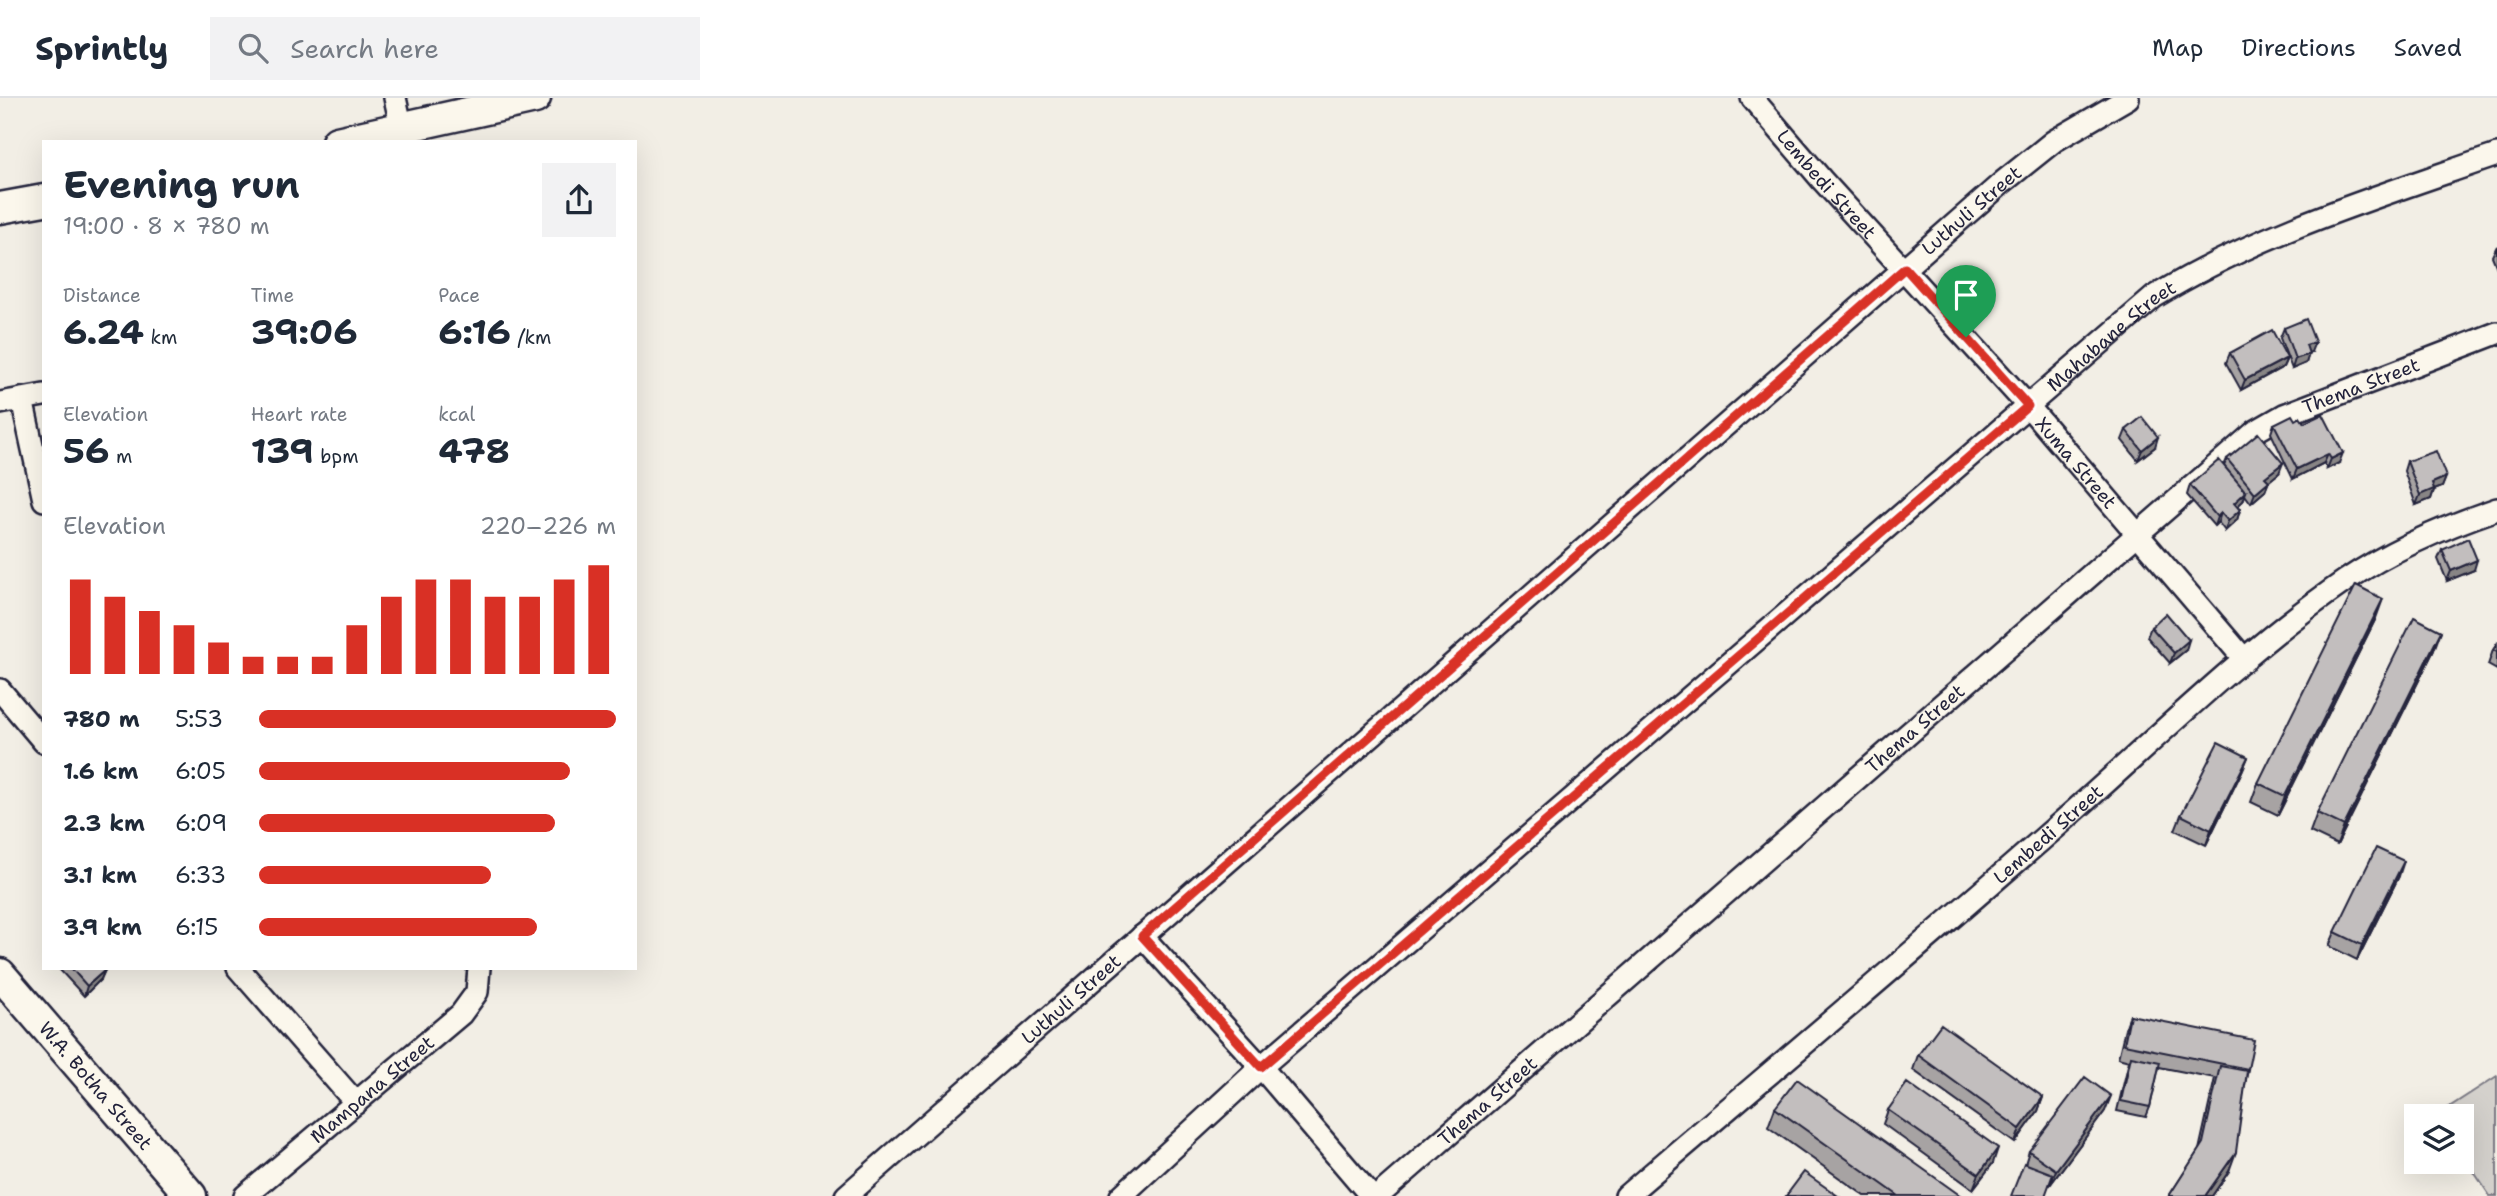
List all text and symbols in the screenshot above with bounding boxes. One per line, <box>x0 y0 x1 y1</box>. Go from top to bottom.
search box <box>210 17 700 80</box>
text: Sprintly <box>35 26 168 71</box>
icon: search <box>234 29 272 67</box>
text: Search here <box>290 31 439 66</box>
text: Map <box>2152 32 2203 64</box>
text: Directions <box>2241 32 2356 64</box>
text: Saved <box>2394 32 2462 64</box>
street label: Lembedi Street <box>1771 124 1882 244</box>
text: Evening run <box>63 159 300 210</box>
street label: Luthuli Street <box>1916 160 2027 261</box>
button: share <box>542 163 616 237</box>
text: 19:00 · 8 × 780 m <box>63 211 269 241</box>
pin <box>1936 265 1996 337</box>
street label: Mahabane Street <box>2042 275 2180 397</box>
icon: arrive <box>1947 276 1985 314</box>
text: Distance <box>63 283 141 308</box>
text: Time <box>251 283 294 308</box>
text: Pace <box>438 283 480 308</box>
text: 6.24 <box>63 308 144 355</box>
text: 39:06 <box>251 308 358 355</box>
text: 6:16 <box>438 308 511 355</box>
text: km <box>144 325 177 350</box>
text: /km <box>511 325 551 350</box>
street label: Thema Street <box>2299 352 2423 420</box>
text: Elevation <box>63 402 148 427</box>
text: Heart rate <box>251 402 347 427</box>
text: kcal <box>438 402 475 427</box>
street label: Xuma Street <box>2030 412 2122 514</box>
text: 56 <box>63 427 109 474</box>
text: 139 <box>251 427 314 474</box>
text: 478 <box>438 427 510 474</box>
text: m <box>109 444 132 469</box>
text: bpm <box>314 444 359 469</box>
text: Elevation <box>63 511 166 541</box>
text: 220–226 m <box>480 511 616 541</box>
street label: Thema Street <box>1860 679 1970 779</box>
text: 780 m <box>63 704 140 734</box>
text: 5:53 <box>175 704 223 734</box>
text: 1.6 km <box>63 756 138 786</box>
text: 6:05 <box>175 756 226 786</box>
street label: Lembedi Street <box>1988 779 2108 889</box>
text: 2.3 km <box>63 808 145 838</box>
text: 6:09 <box>175 808 227 838</box>
text: 3.1 km <box>63 860 137 890</box>
text: 6:33 <box>175 860 226 890</box>
text: 3.9 km <box>63 912 142 942</box>
text: 6:15 <box>175 912 218 942</box>
street label: Luthuli Street <box>1016 949 1126 1050</box>
street label: W.A. Botha Street <box>33 1016 158 1155</box>
street label: Mampana Street <box>305 1030 439 1149</box>
street label: Thema Street <box>1433 1051 1542 1151</box>
map controls <box>2404 1104 2474 1174</box>
button: layers <box>2404 1104 2474 1174</box>

